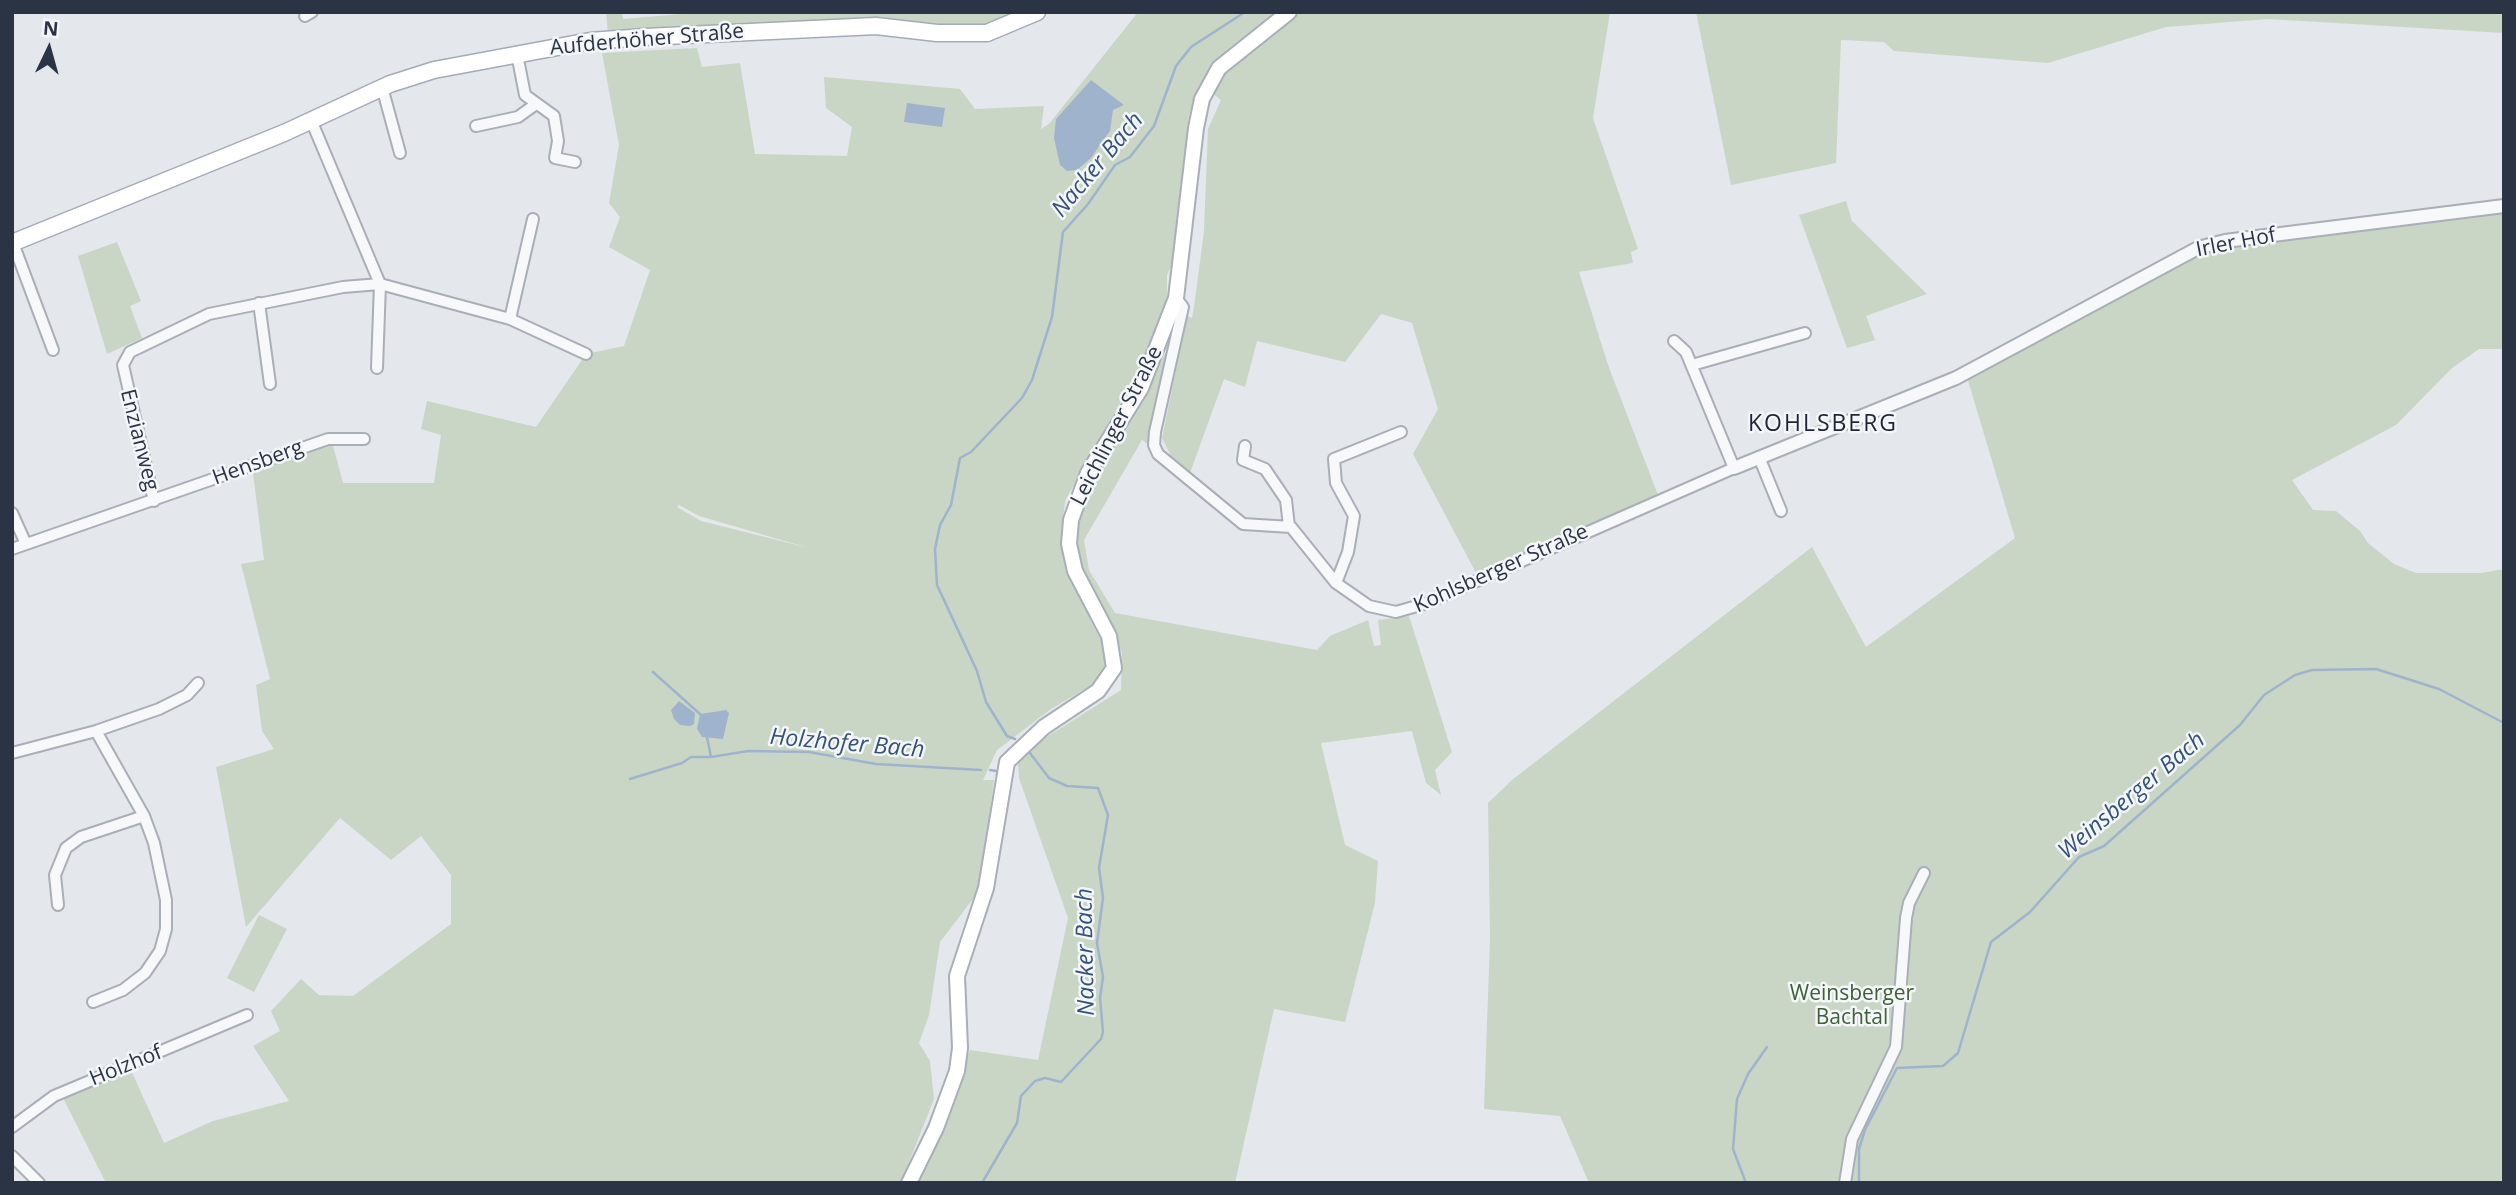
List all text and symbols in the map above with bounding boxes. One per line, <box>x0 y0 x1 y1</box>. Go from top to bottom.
north arrow <box>14 14 84 84</box>
text: N <box>42 14 60 42</box>
street label: Aufderhöher Straße <box>549 19 745 61</box>
water label: Nacker Bach <box>1046 107 1150 223</box>
street label: Irler Hof <box>2194 223 2278 263</box>
street label: Leichlinger Straße <box>1066 342 1168 510</box>
street label: Enzianweg <box>114 387 164 493</box>
district label: KOHLSBERG <box>1749 410 1897 438</box>
street label: Hensberg <box>209 435 307 491</box>
street label: Kohlsberger Straße <box>1410 519 1592 619</box>
water label: Holzhofer Bach <box>769 723 925 765</box>
water label: Weinsberger Bach <box>2053 727 2211 865</box>
water label: Nacker Bach <box>1071 888 1101 1016</box>
park label: Weinsberger Bachtal <box>1790 981 1914 1031</box>
street label: Holzhof <box>86 1040 166 1092</box>

